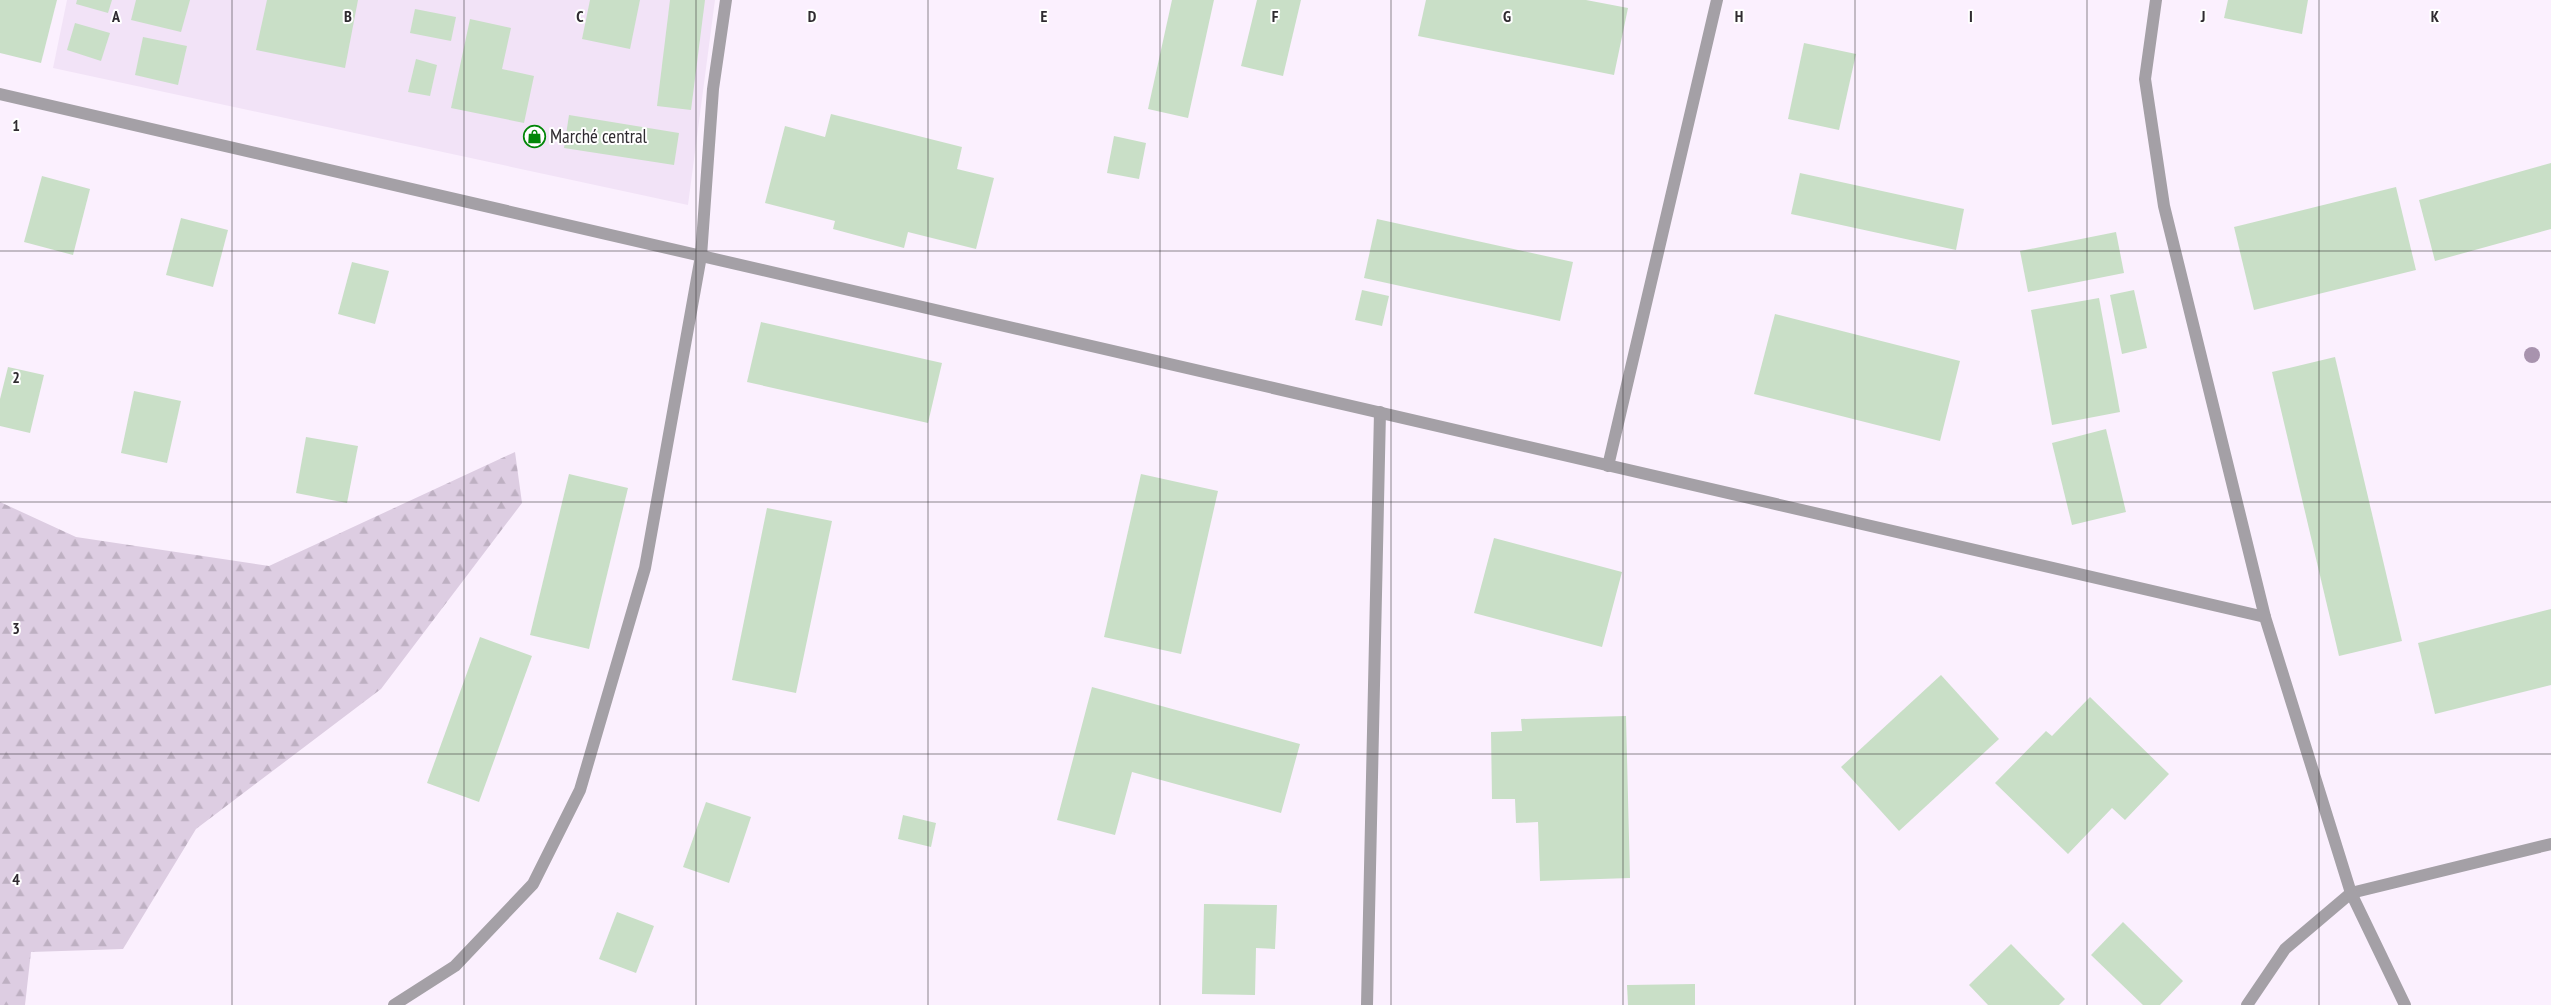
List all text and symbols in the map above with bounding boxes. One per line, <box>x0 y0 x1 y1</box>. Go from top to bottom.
text: A <box>111 6 121 26</box>
text: B <box>344 6 352 26</box>
text: C <box>576 6 584 26</box>
text: D <box>808 6 817 26</box>
text: E <box>1041 6 1048 26</box>
text: F <box>1272 6 1279 26</box>
text: G <box>1503 6 1511 26</box>
text: H <box>1735 6 1743 26</box>
text: I <box>1969 6 1973 26</box>
text: J <box>2200 6 2205 26</box>
text: K <box>2431 6 2440 26</box>
text: 1 <box>12 115 20 135</box>
shop icon: Marché central <box>522 124 546 148</box>
place label: Marché central <box>550 124 648 148</box>
text: 2 <box>12 367 20 387</box>
text: 3 <box>12 618 20 638</box>
text: 4 <box>12 869 20 889</box>

